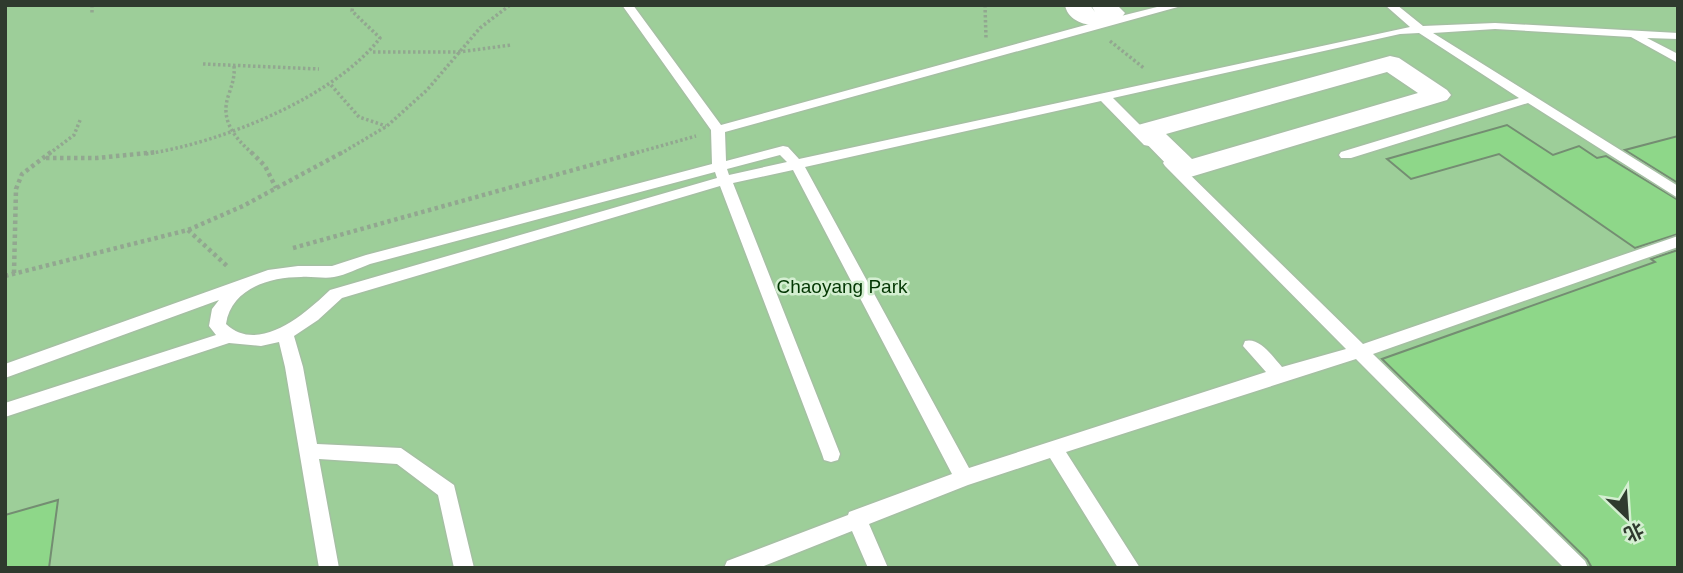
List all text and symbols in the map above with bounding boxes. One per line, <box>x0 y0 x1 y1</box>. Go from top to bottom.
park label: Chaoyang Park <box>777 276 908 297</box>
north arrow <box>1592 482 1662 552</box>
text: 北 <box>1621 518 1647 545</box>

